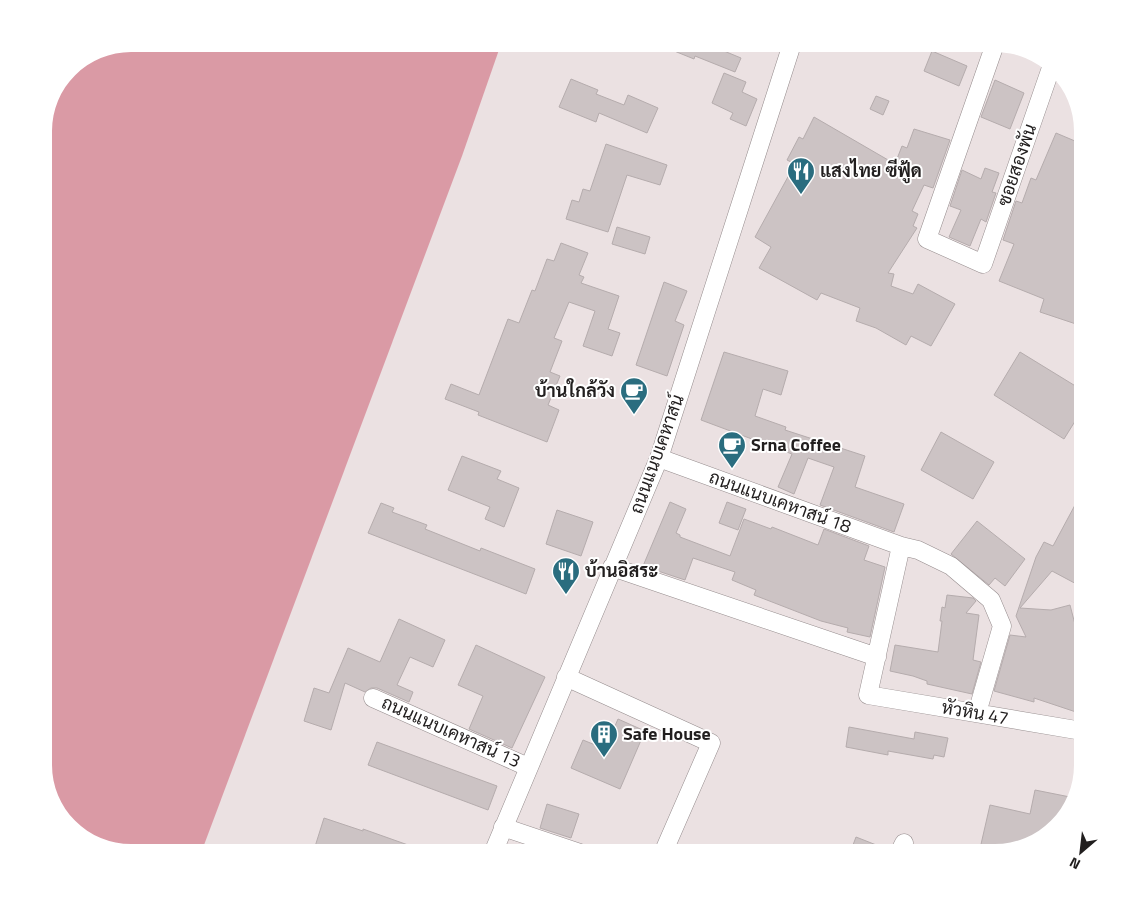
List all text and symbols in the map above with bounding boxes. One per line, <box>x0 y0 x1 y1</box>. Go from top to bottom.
street label: ซอยสองพัน <box>990 120 1043 210</box>
restaurant icon: แสงไทย ซีฟู้ด <box>786 156 816 195</box>
place label: แสงไทย ซีฟู้ด <box>820 157 922 184</box>
cafe icon: บ้านใกล้วัง <box>619 376 649 415</box>
place label: บ้านใกล้วัง <box>535 377 615 404</box>
street label: ถนนแนบเคหาสน์ <box>622 390 691 517</box>
cafe icon: Srna Coffee <box>717 430 747 469</box>
place label: Srna Coffee <box>751 431 841 458</box>
street label: ถนนแนบเคหาสน์ 18 <box>705 463 855 540</box>
restaurant icon: บ้านอิสระ <box>551 556 581 595</box>
place label: บ้านอิสระ <box>585 557 658 584</box>
street label: ถนนแนบเคหาสน์ 13 <box>377 689 525 774</box>
street label: หัวหิน 47 <box>939 693 1011 732</box>
building icon: Safe House <box>589 719 619 758</box>
place label: Safe House <box>623 720 711 747</box>
north arrow <box>1056 827 1106 877</box>
text: N <box>1065 852 1084 875</box>

